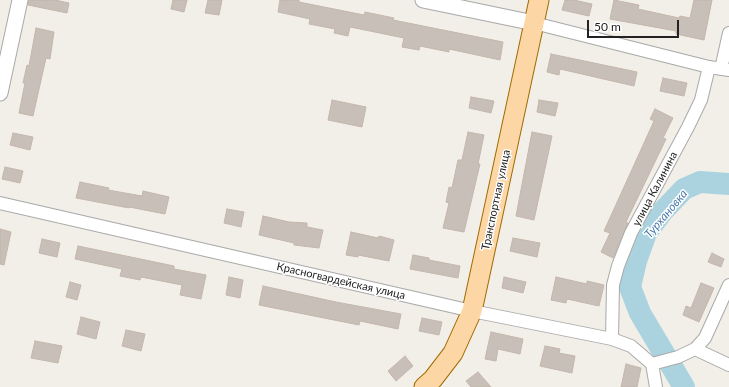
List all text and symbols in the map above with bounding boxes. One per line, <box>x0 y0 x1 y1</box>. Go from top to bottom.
scale bar <box>589 12 681 38</box>
text: 50 m <box>594 19 621 34</box>
street label: Транспортная улица <box>479 149 513 251</box>
street label: улица Калинина <box>630 149 680 229</box>
water label: Турхановка <box>642 187 690 241</box>
street label: Красногвардейская улица <box>275 260 407 302</box>

